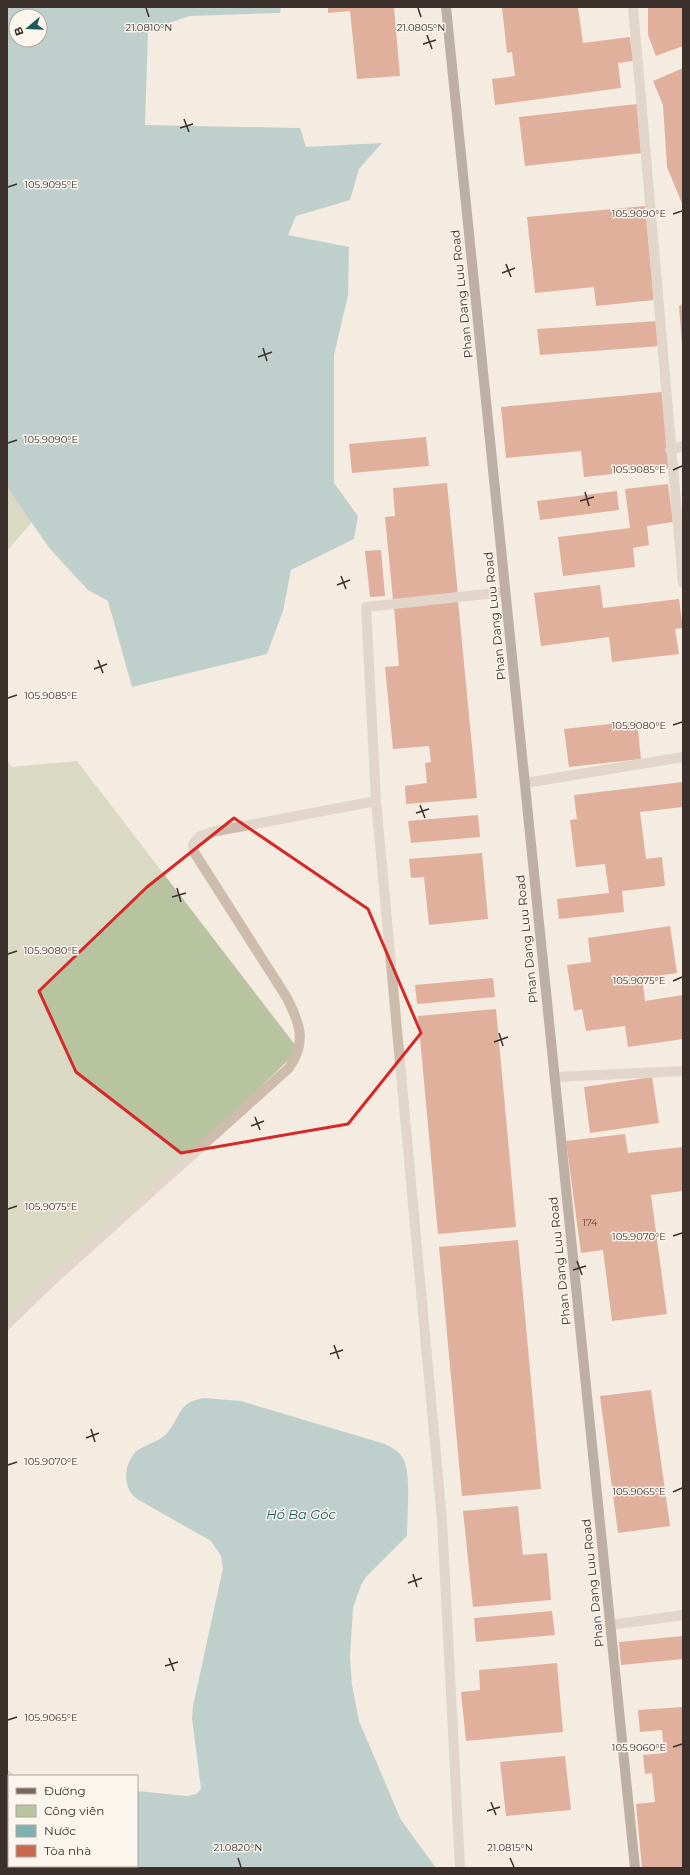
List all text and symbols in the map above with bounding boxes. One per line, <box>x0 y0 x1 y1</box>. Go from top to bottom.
north arrow <box>8 8 48 48</box>
text: 21.0810°N <box>126 21 172 34</box>
text: 21.0805°N <box>397 21 445 34</box>
text: B <box>11 25 27 38</box>
text: 105.9095°E <box>24 178 78 191</box>
text: 105.9090°E <box>612 207 666 220</box>
street label: Phan Dang Luu Road <box>447 229 476 359</box>
text: 105.9090°E <box>24 433 78 446</box>
text: 105.9085°E <box>612 463 666 476</box>
street label: Phan Dang Luu Road <box>480 551 509 681</box>
text: 105.9085°E <box>24 689 78 702</box>
text: 105.9080°E <box>612 719 667 732</box>
street label: Phan Dang Luu Road <box>512 874 541 1004</box>
text: 105.9080°E <box>24 944 79 957</box>
text: 105.9075°E <box>613 974 666 987</box>
street label: Phan Dang Luu Road <box>545 1196 574 1326</box>
text: 105.9075°E <box>25 1200 78 1213</box>
house number: 174 <box>582 1216 598 1229</box>
text: 105.9070°E <box>612 1230 666 1243</box>
text: 105.9070°E <box>24 1455 78 1468</box>
text: 105.9065°E <box>612 1485 666 1498</box>
water label: Hồ Ba Góc <box>266 1506 337 1522</box>
street label: Phan Dang Luu Road <box>578 1518 607 1648</box>
text: 105.9065°E <box>24 1711 78 1724</box>
text: 105.9060°E <box>612 1741 666 1754</box>
legend <box>8 1775 138 1867</box>
text: Đường <box>44 1783 86 1798</box>
text: Công viên <box>44 1803 104 1818</box>
text: Nước <box>44 1823 76 1838</box>
text: 21.0820°N <box>214 1841 262 1854</box>
text: 21.0815°N <box>487 1841 533 1854</box>
text: Tòa nhà <box>44 1843 91 1858</box>

